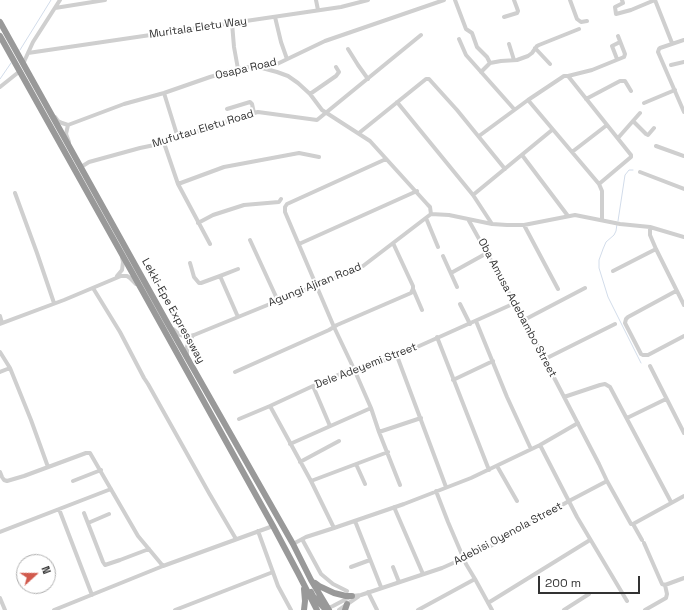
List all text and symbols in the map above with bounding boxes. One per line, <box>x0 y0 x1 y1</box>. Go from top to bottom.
street label: Muritala Eletu Way <box>148 15 248 41</box>
street label: Osapa Road <box>214 56 278 82</box>
street label: Mufutau Eletu Road <box>151 107 255 151</box>
street label: Oba Amusa Adebambo Street <box>475 236 559 380</box>
street label: Lekki-Epe Expressway <box>139 256 207 366</box>
street label: Agungi Ajiran Road <box>267 260 363 310</box>
street label: Dele Adeyemi Street <box>313 340 419 392</box>
street label: Adebisi Oyenola Street <box>451 500 565 568</box>
north arrow <box>16 554 56 594</box>
text: N <box>38 564 54 576</box>
scale bar <box>540 568 642 594</box>
text: 200 m <box>545 575 581 591</box>

